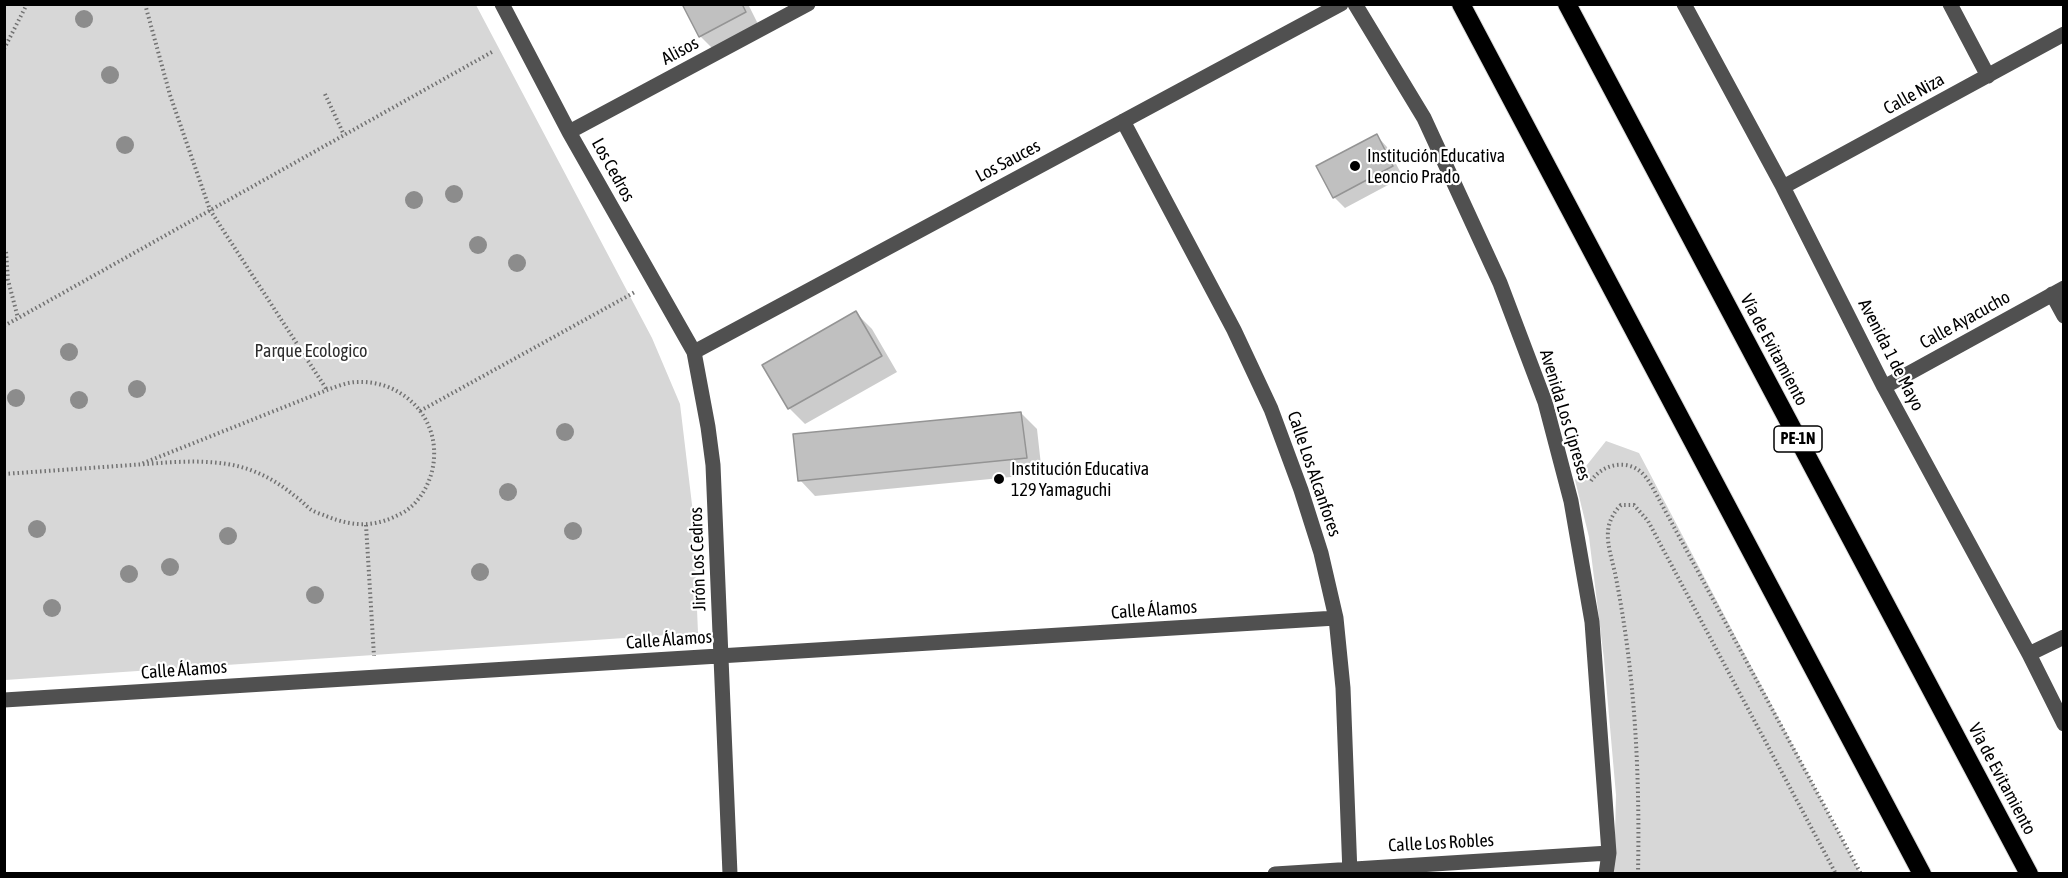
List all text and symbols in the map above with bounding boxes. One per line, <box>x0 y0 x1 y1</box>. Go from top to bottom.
street label: Alisos <box>658 32 702 70</box>
street label: Calle Niza <box>1880 69 1948 119</box>
street label: Los Cedros <box>587 135 639 205</box>
street label: Los Sauces <box>972 135 1044 187</box>
place label: Institución Educativa Leoncio Prado <box>1367 145 1505 188</box>
marker: Institución Educativa Leoncio Prado <box>1348 159 1362 173</box>
street label: Calle Ayacucho <box>1916 286 2014 354</box>
street label: Vía de Evitamiento <box>1736 291 1812 409</box>
street label: Avenida 1 de Mayo <box>1854 295 1928 415</box>
park label: Parque Ecologico <box>255 340 367 362</box>
street label: Avenida Los Cipreses <box>1535 347 1595 483</box>
street label: Calle Los Alcanfores <box>1282 408 1346 540</box>
road number: PE-1N <box>1774 426 1822 452</box>
place label: Institución Educativa 129 Yamaguchi <box>1011 458 1149 500</box>
marker: Institución Educativa 129 Yamaguchi <box>992 472 1006 486</box>
street label: Jirón Los Cedros <box>685 507 711 611</box>
street label: Calle Álamos <box>1110 596 1198 624</box>
street label: Calle Álamos <box>625 626 713 654</box>
street label: Calle Álamos <box>140 656 228 684</box>
street label: Vía de Evitamiento <box>1964 720 2040 838</box>
street label: Calle Los Robles <box>1388 829 1494 857</box>

